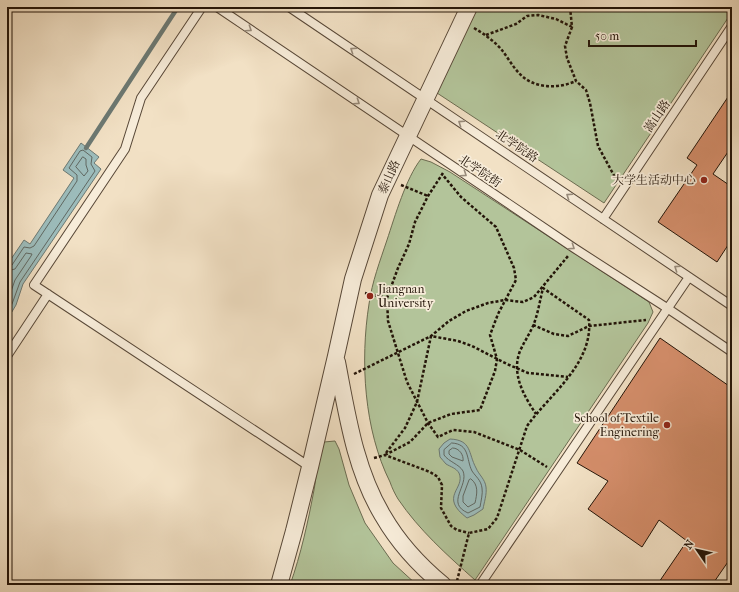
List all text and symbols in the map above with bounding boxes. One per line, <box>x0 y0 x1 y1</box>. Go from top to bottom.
scale bar <box>589 22 696 48</box>
one-way arrow <box>245 24 252 32</box>
text: 50 m <box>595 29 619 43</box>
one-way arrow <box>351 48 358 55</box>
one-way arrow <box>352 97 359 104</box>
street label: 嵩山路 <box>641 97 673 135</box>
one-way arrow <box>458 120 465 128</box>
street label: 北学院路 <box>493 127 541 165</box>
street label: 北学院街 <box>456 152 505 191</box>
street label: 泰山路 <box>375 158 403 196</box>
one-way arrow <box>460 169 467 176</box>
place label: 大学生活动中心 <box>612 173 696 187</box>
marker: 大学生活动中心 <box>699 175 709 185</box>
one-way arrow <box>566 193 573 201</box>
one-way arrow <box>568 242 575 250</box>
one-way arrow <box>674 266 681 273</box>
place label: Jiangnan University <box>377 282 434 310</box>
marker: Jiangnan University <box>365 291 375 301</box>
place label: School of Textile Enginering <box>574 411 660 439</box>
marker: School of Textile Enginering <box>662 420 672 430</box>
north arrow <box>677 530 717 570</box>
text: N <box>681 537 697 552</box>

